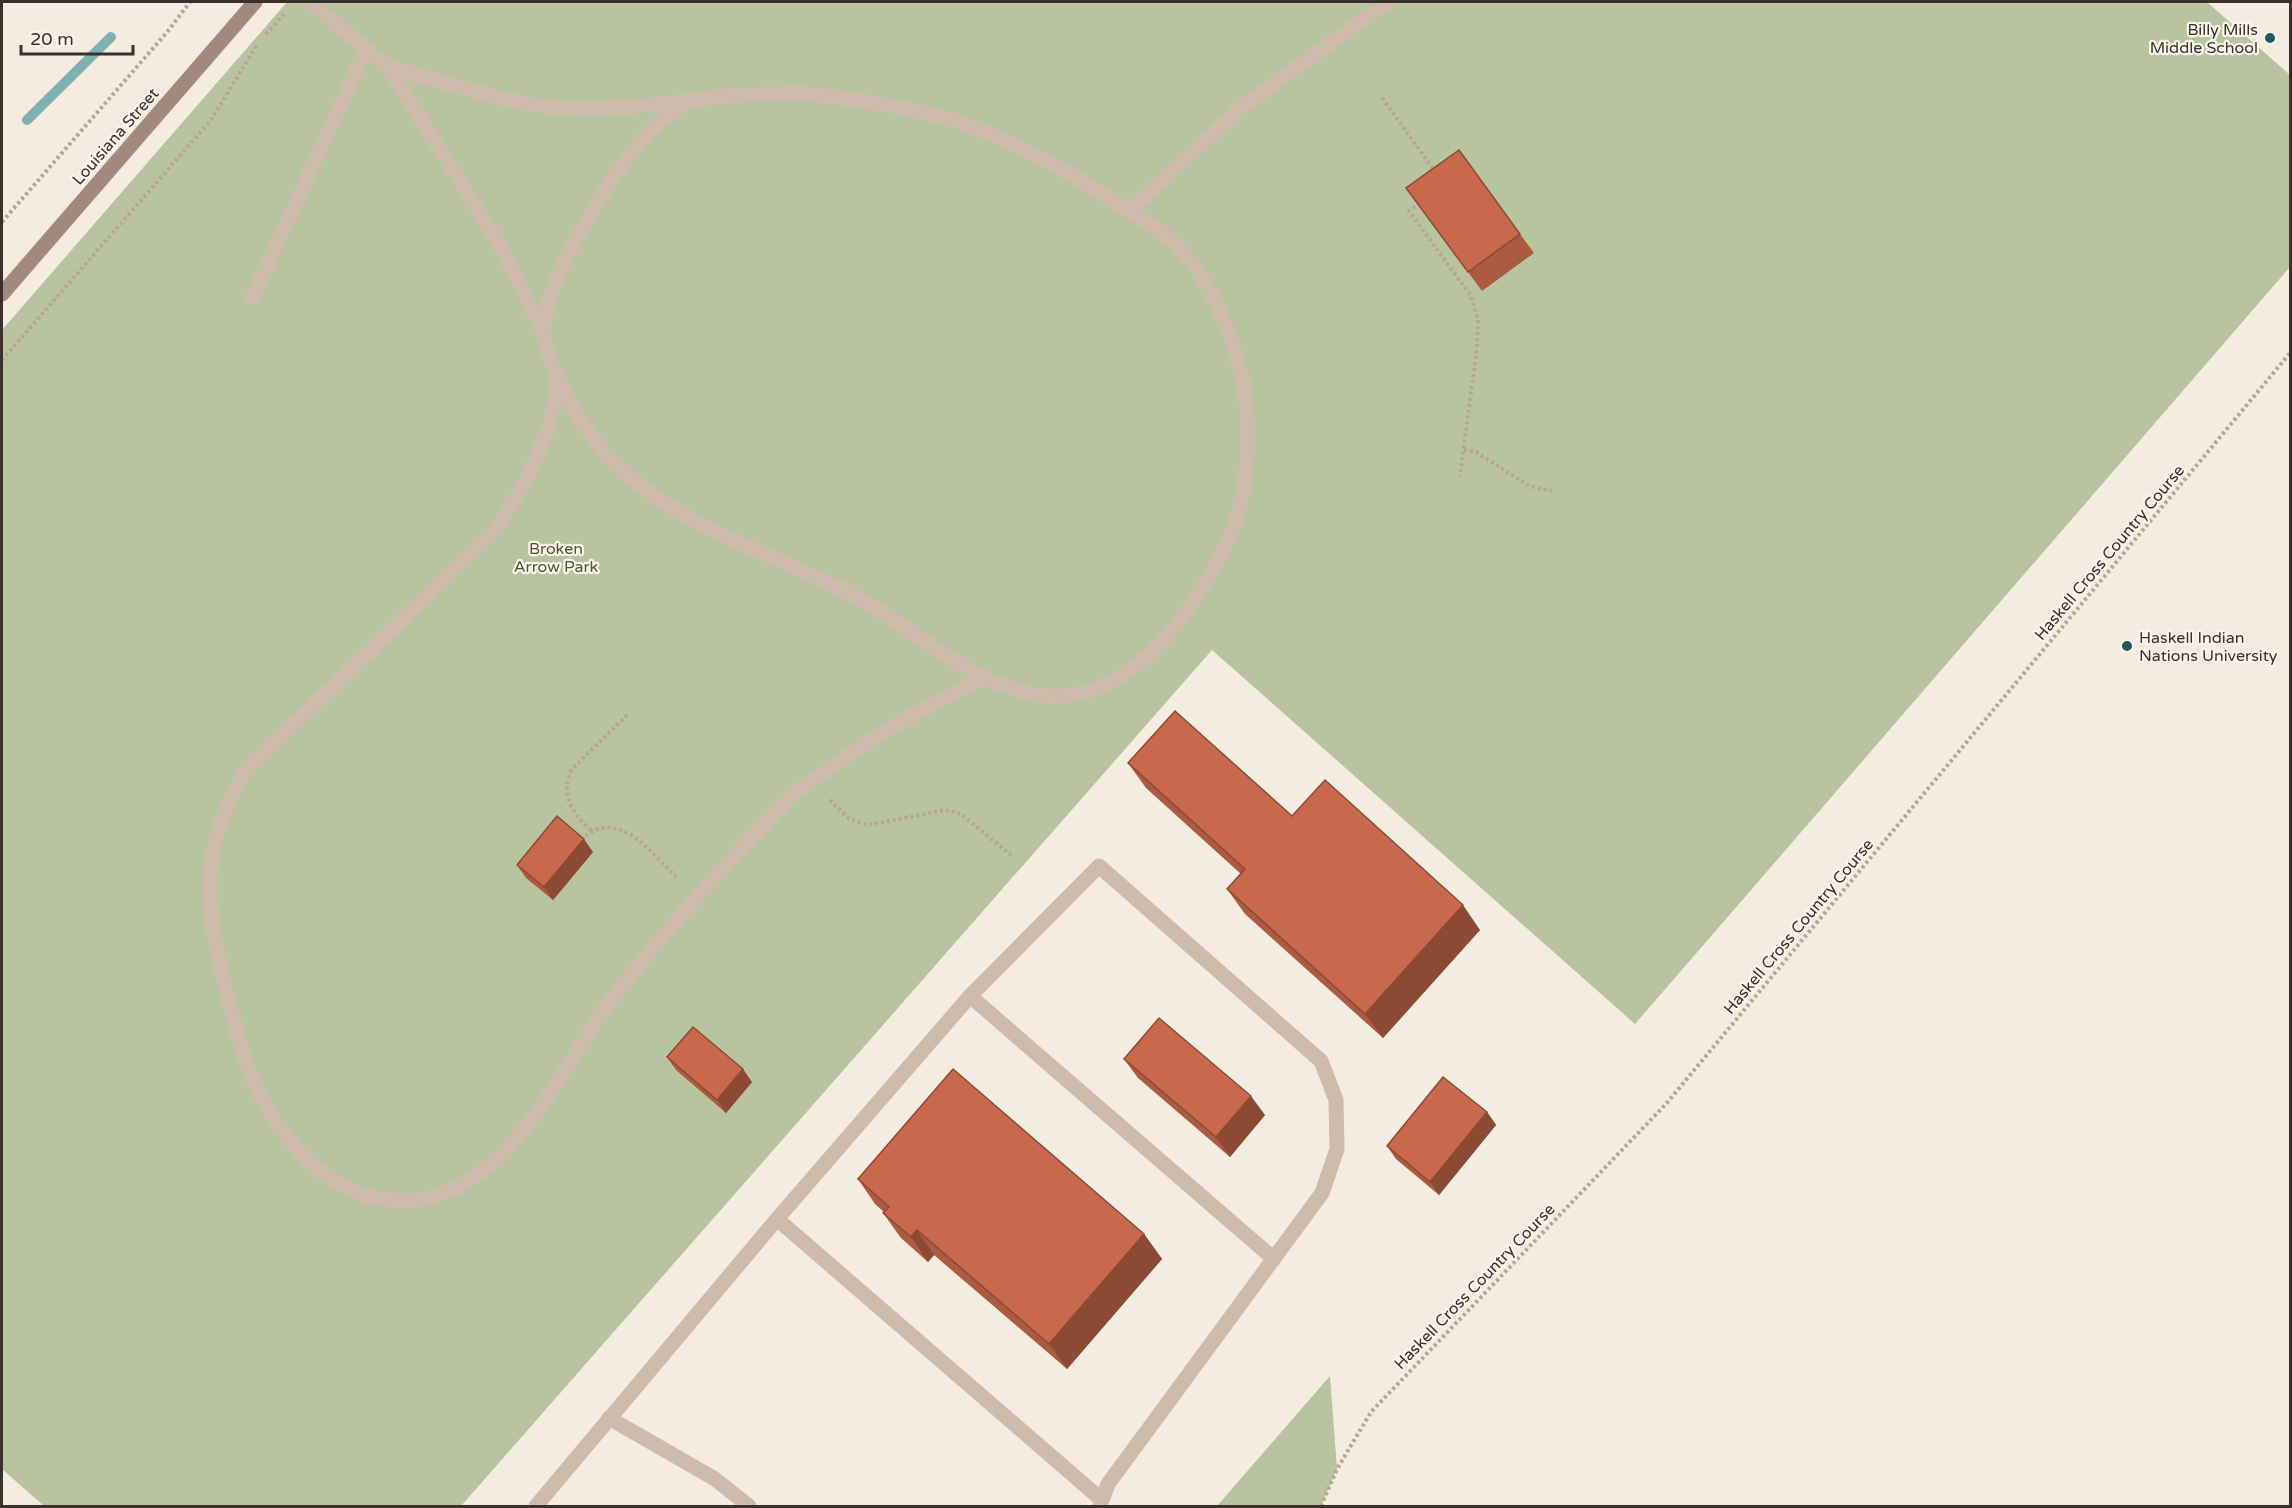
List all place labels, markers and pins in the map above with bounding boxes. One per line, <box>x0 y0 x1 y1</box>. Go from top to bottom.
place label: Billy Mills Middle School <box>2150 20 2258 58</box>
marker: Billy Mills Middle School <box>2263 31 2277 45</box>
place label: Haskell Indian Nations University <box>2139 628 2278 666</box>
marker: Haskell Indian Nations University <box>2120 639 2134 653</box>

